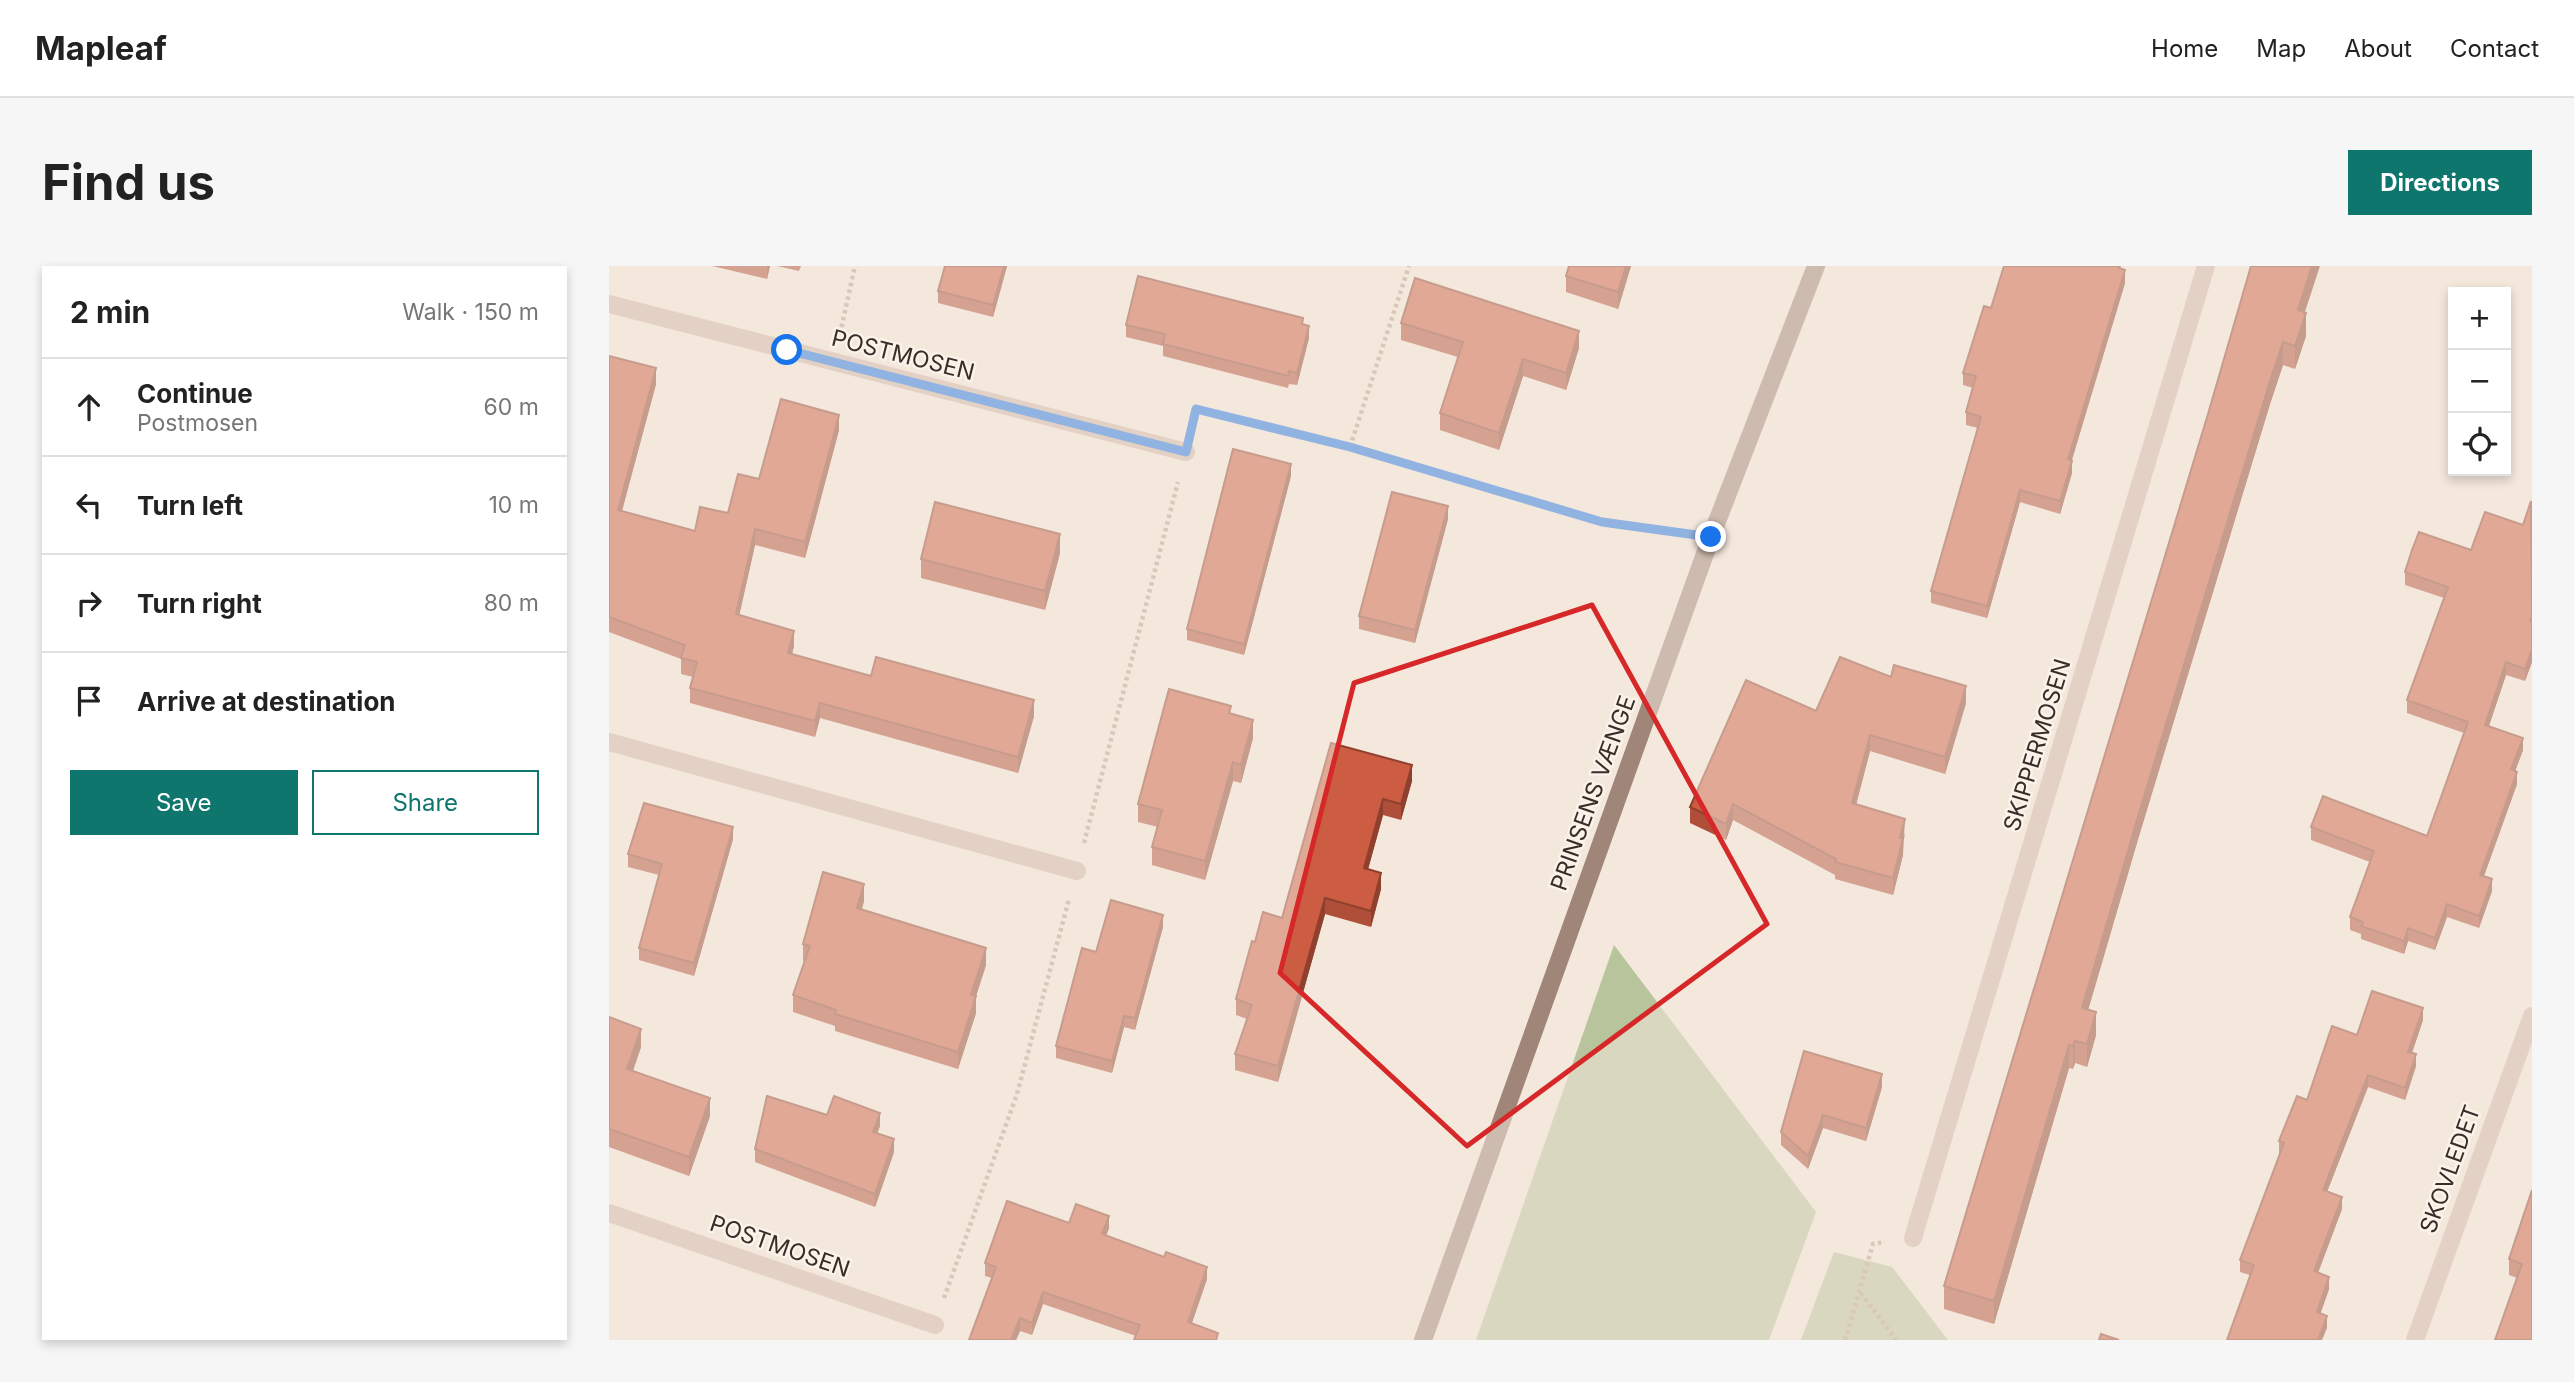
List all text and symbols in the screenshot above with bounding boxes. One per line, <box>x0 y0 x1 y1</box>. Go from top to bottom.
text: Mapleaf <box>35 28 167 68</box>
text: Home <box>2151 34 2218 63</box>
text: Map <box>2256 34 2306 63</box>
text: About <box>2344 34 2412 63</box>
text: Contact <box>2450 34 2539 63</box>
button: Directions <box>2348 150 2532 215</box>
text: Find us <box>42 153 215 212</box>
map controls <box>2448 287 2511 476</box>
button: + <box>2448 287 2511 350</box>
text: 2 min <box>70 294 150 330</box>
text: Walk · 150 m <box>402 298 539 326</box>
street label: POSTMOSEN <box>829 324 977 386</box>
route start <box>771 334 802 365</box>
button: − <box>2448 350 2511 413</box>
text: Continue <box>137 378 253 409</box>
icon: ahead <box>70 388 108 426</box>
text: 60 m <box>484 393 539 421</box>
text: Postmosen <box>137 409 258 437</box>
button: locate <box>2448 413 2511 476</box>
icon: left <box>70 486 108 524</box>
text: Turn left <box>137 490 243 521</box>
text: 10 m <box>489 491 539 519</box>
route end <box>1695 521 1726 552</box>
icon: right <box>70 584 108 622</box>
text: Turn right <box>137 588 262 619</box>
text: 80 m <box>484 589 539 617</box>
street label: SKIPPERMOSEN <box>1997 655 2077 835</box>
icon: arrive <box>70 682 108 720</box>
text: Arrive at destination <box>137 686 396 717</box>
street label: PRINSENS VÆNGE <box>1545 692 1641 894</box>
button: Save <box>70 770 298 835</box>
button: Share <box>312 770 539 835</box>
street label: SKOVLEDET <box>2414 1101 2486 1237</box>
street label: POSTMOSEN <box>706 1209 854 1283</box>

